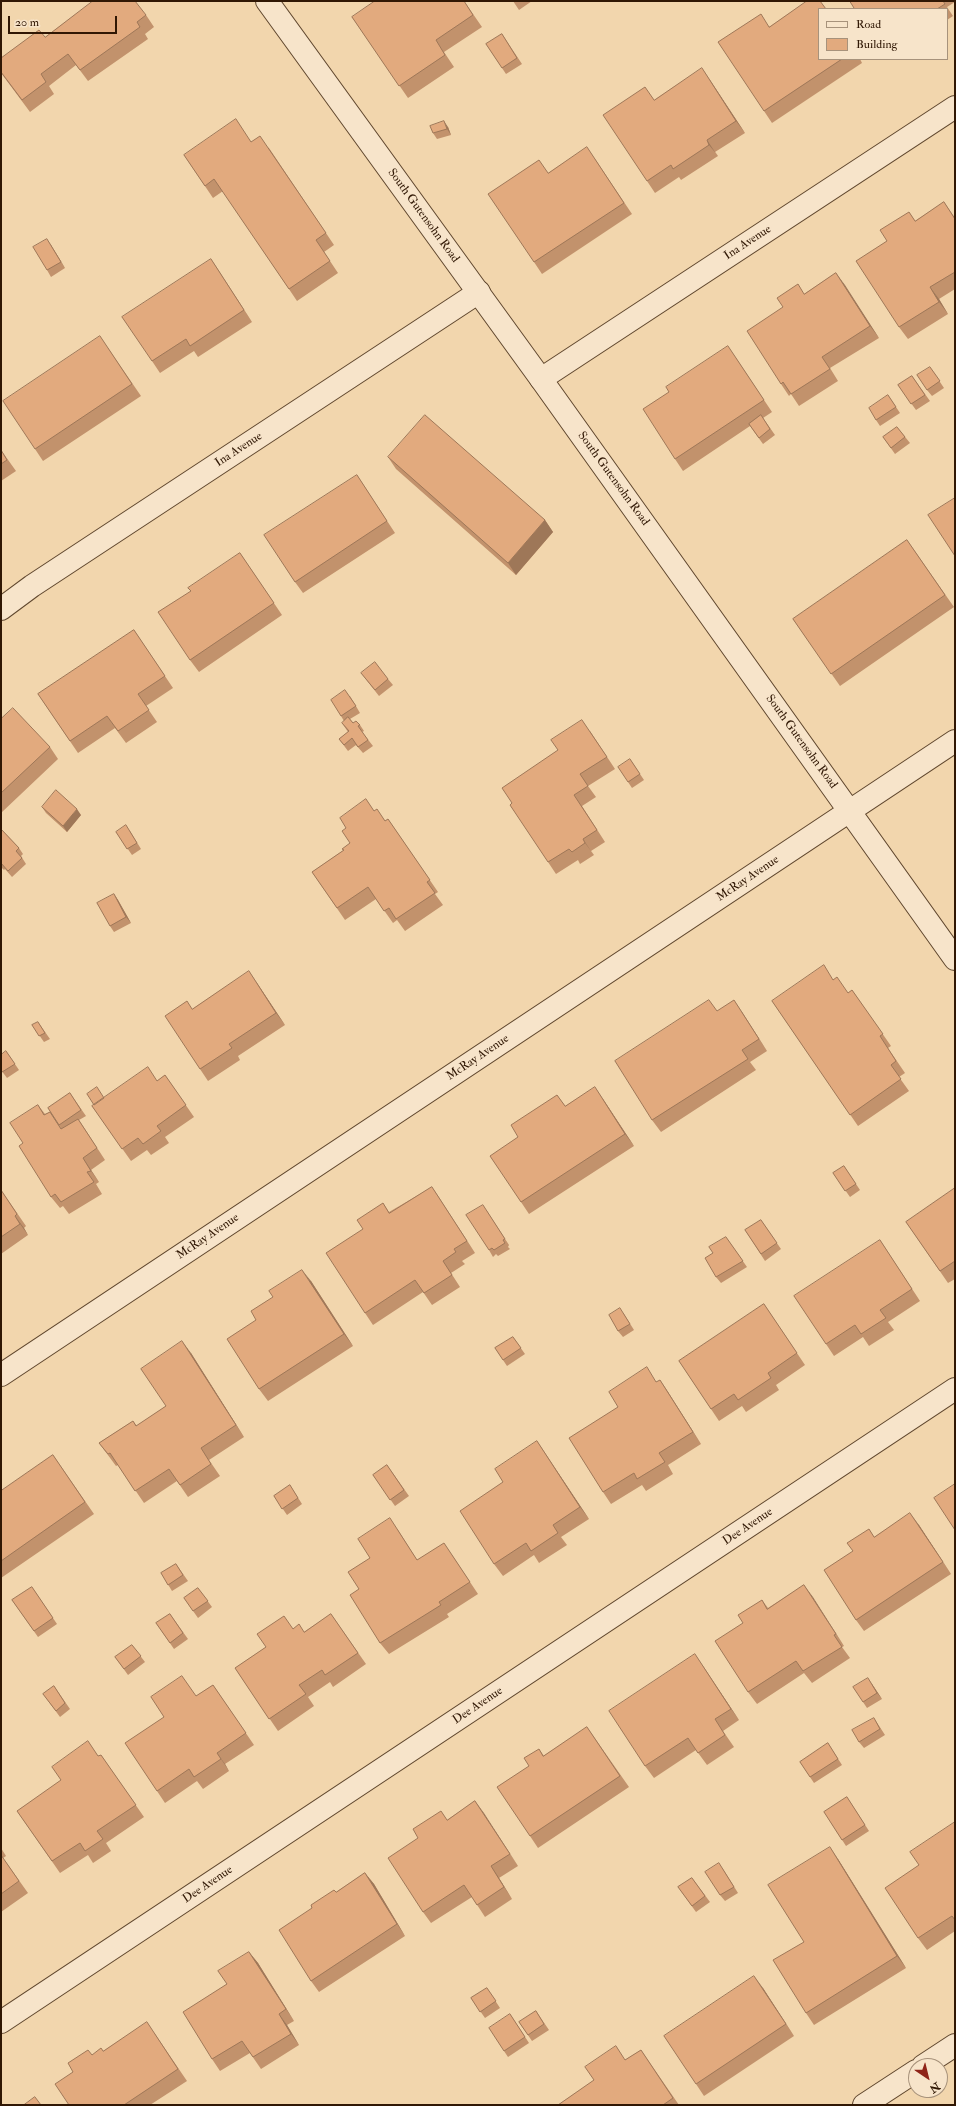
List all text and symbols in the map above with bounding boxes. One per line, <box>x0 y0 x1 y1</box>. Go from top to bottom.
scale bar <box>10 8 119 34</box>
legend <box>818 8 948 60</box>
text: 20 m <box>15 15 39 30</box>
text: Road <box>856 17 881 32</box>
text: Building <box>856 37 897 52</box>
street label: South Gutensohn Road <box>384 166 462 266</box>
street label: Ina Avenue <box>722 222 774 264</box>
street label: Ina Avenue <box>213 429 265 471</box>
street label: South Gutensohn Road <box>574 429 652 529</box>
street label: South Gutensohn Road <box>762 692 840 792</box>
street label: McRay Avenue <box>714 853 782 905</box>
street label: McRay Avenue <box>444 1032 512 1084</box>
street label: McRay Avenue <box>174 1211 242 1263</box>
street label: Dee Avenue <box>720 1505 776 1549</box>
street label: Dee Avenue <box>450 1684 506 1728</box>
street label: Dee Avenue <box>180 1863 236 1907</box>
north arrow <box>908 2058 948 2098</box>
text: N <box>927 2079 942 2096</box>

